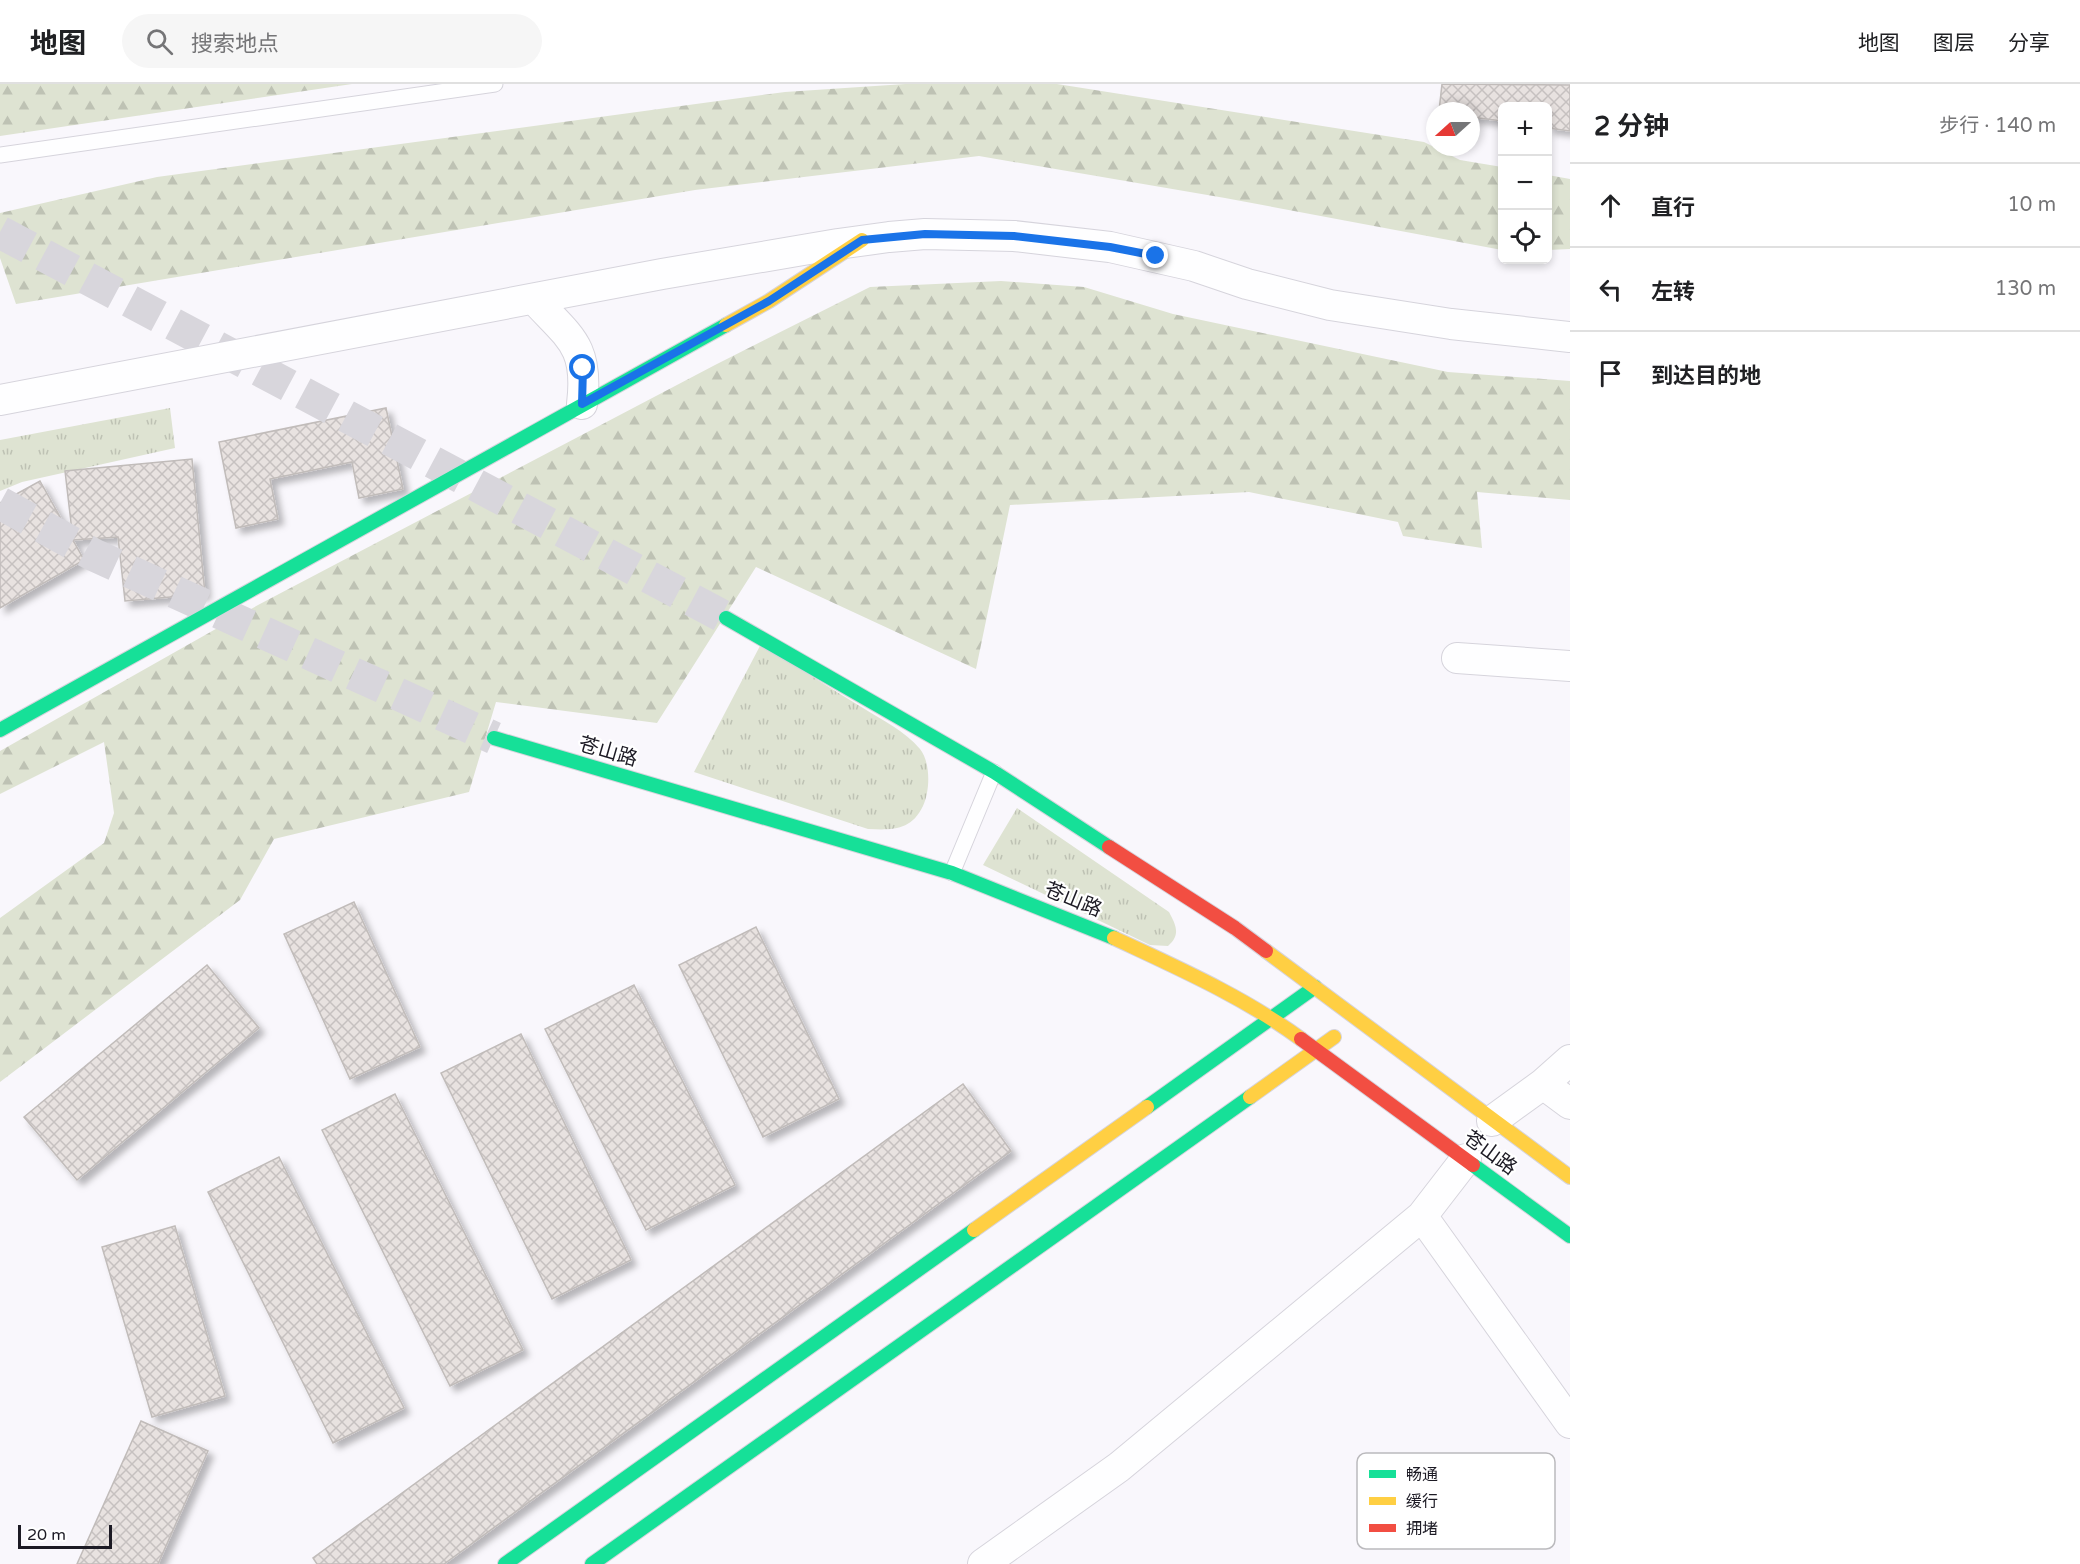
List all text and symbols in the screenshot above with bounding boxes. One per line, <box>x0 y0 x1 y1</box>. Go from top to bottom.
search box <box>122 14 542 68</box>
icon: search <box>143 25 176 58</box>
text: 地图 <box>30 27 86 61</box>
text: 搜索地点 <box>191 31 279 57</box>
text: 地图 <box>1858 31 1900 56</box>
text: 图层 <box>1933 31 1975 56</box>
text: 分享 <box>2008 31 2050 56</box>
north arrow <box>1426 102 1480 156</box>
map controls <box>1498 102 1552 264</box>
button: + <box>1498 102 1552 156</box>
text: 2 分钟 <box>1594 111 1669 142</box>
text: 步行 · 140 m <box>1939 114 2056 138</box>
button: − <box>1498 156 1552 210</box>
icon: ahead <box>1594 189 1627 222</box>
text: 10 m <box>2007 193 2056 217</box>
text: 直行 <box>1651 195 1695 221</box>
button: locate <box>1498 210 1552 264</box>
route end <box>1142 242 1168 268</box>
icon: left <box>1594 273 1627 306</box>
text: 130 m <box>1995 277 2056 301</box>
text: 左转 <box>1651 279 1695 305</box>
route start <box>569 354 595 380</box>
icon: arrive <box>1594 357 1627 390</box>
text: 到达目的地 <box>1651 363 1761 389</box>
street label: 苍山路 <box>576 732 640 772</box>
street label: 苍山路 <box>1041 878 1105 922</box>
street label: 苍山路 <box>1459 1126 1521 1180</box>
legend <box>1357 1453 1555 1549</box>
text: 畅通 <box>1406 1465 1438 1485</box>
text: 缓行 <box>1406 1492 1438 1512</box>
text: 拥堵 <box>1406 1519 1438 1539</box>
scale bar <box>18 1522 112 1550</box>
text: 20 m <box>27 1525 66 1545</box>

